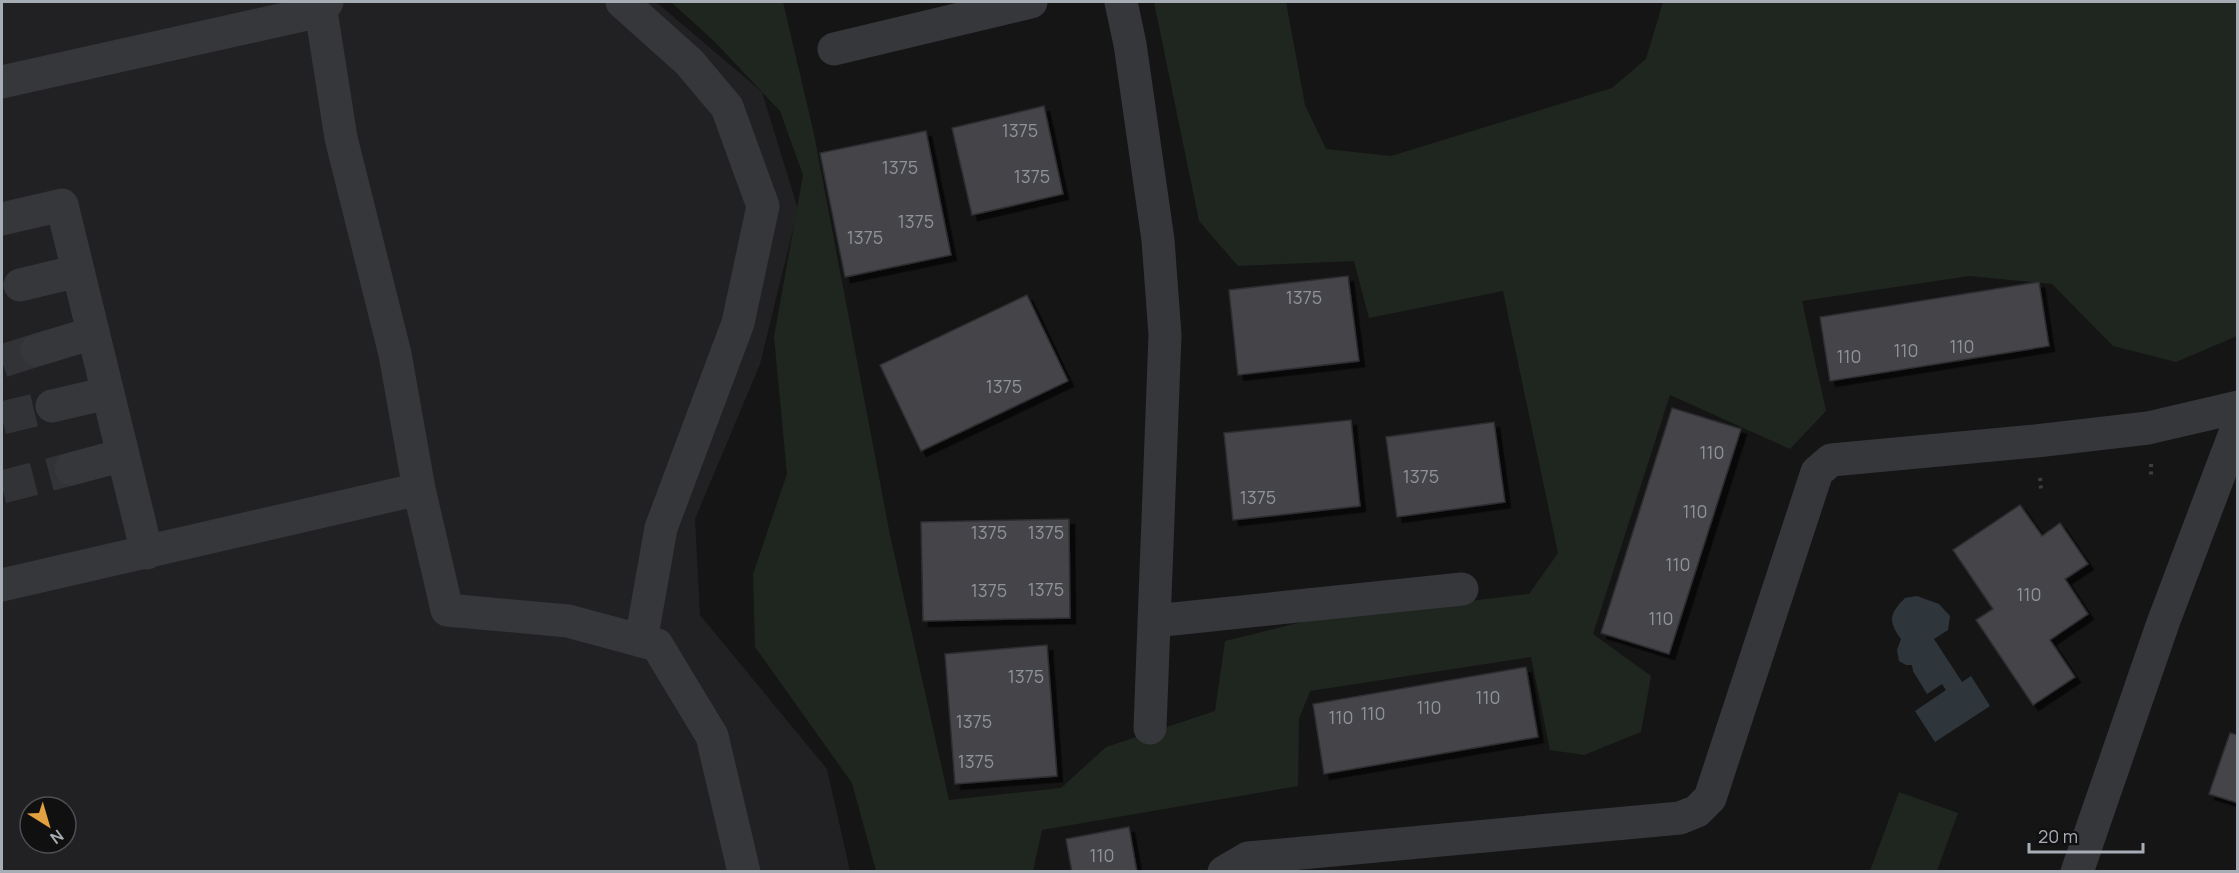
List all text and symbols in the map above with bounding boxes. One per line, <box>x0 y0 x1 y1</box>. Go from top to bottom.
house number: 1375 <box>1002 118 1038 142</box>
house number: 1375 <box>882 155 918 179</box>
house number: 1375 <box>1014 164 1050 188</box>
house number: 1375 <box>898 209 934 233</box>
house number: 1375 <box>847 225 883 249</box>
house number: 1375 <box>1286 285 1322 309</box>
house number: 110 <box>1949 334 1975 358</box>
house number: 110 <box>1893 338 1919 362</box>
house number: 110 <box>1836 344 1862 368</box>
house number: 1375 <box>986 374 1022 398</box>
house number: 110 <box>1699 440 1725 464</box>
house number: 1375 <box>1403 464 1439 488</box>
house number: 1375 <box>1240 485 1276 509</box>
house number: 110 <box>1682 499 1708 523</box>
house number: 1375 <box>971 520 1007 544</box>
house number: 1375 <box>1028 520 1064 544</box>
house number: 110 <box>1665 552 1691 576</box>
house number: 1375 <box>1028 577 1064 601</box>
house number: 1375 <box>971 578 1007 602</box>
house number: 110 <box>2016 582 2042 606</box>
house number: 110 <box>1648 606 1674 630</box>
house number: 1375 <box>1008 664 1044 688</box>
house number: 110 <box>1475 685 1501 709</box>
house number: 110 <box>1416 695 1442 719</box>
house number: 110 <box>1360 701 1386 725</box>
house number: 110 <box>1328 705 1354 729</box>
house number: 1375 <box>956 709 992 733</box>
house number: 1375 <box>958 749 994 773</box>
north arrow <box>18 795 78 855</box>
scale bar <box>2029 816 2143 854</box>
text: 20 m <box>2038 824 2078 848</box>
text: N <box>46 825 68 849</box>
house number: 110 <box>1089 843 1115 867</box>

